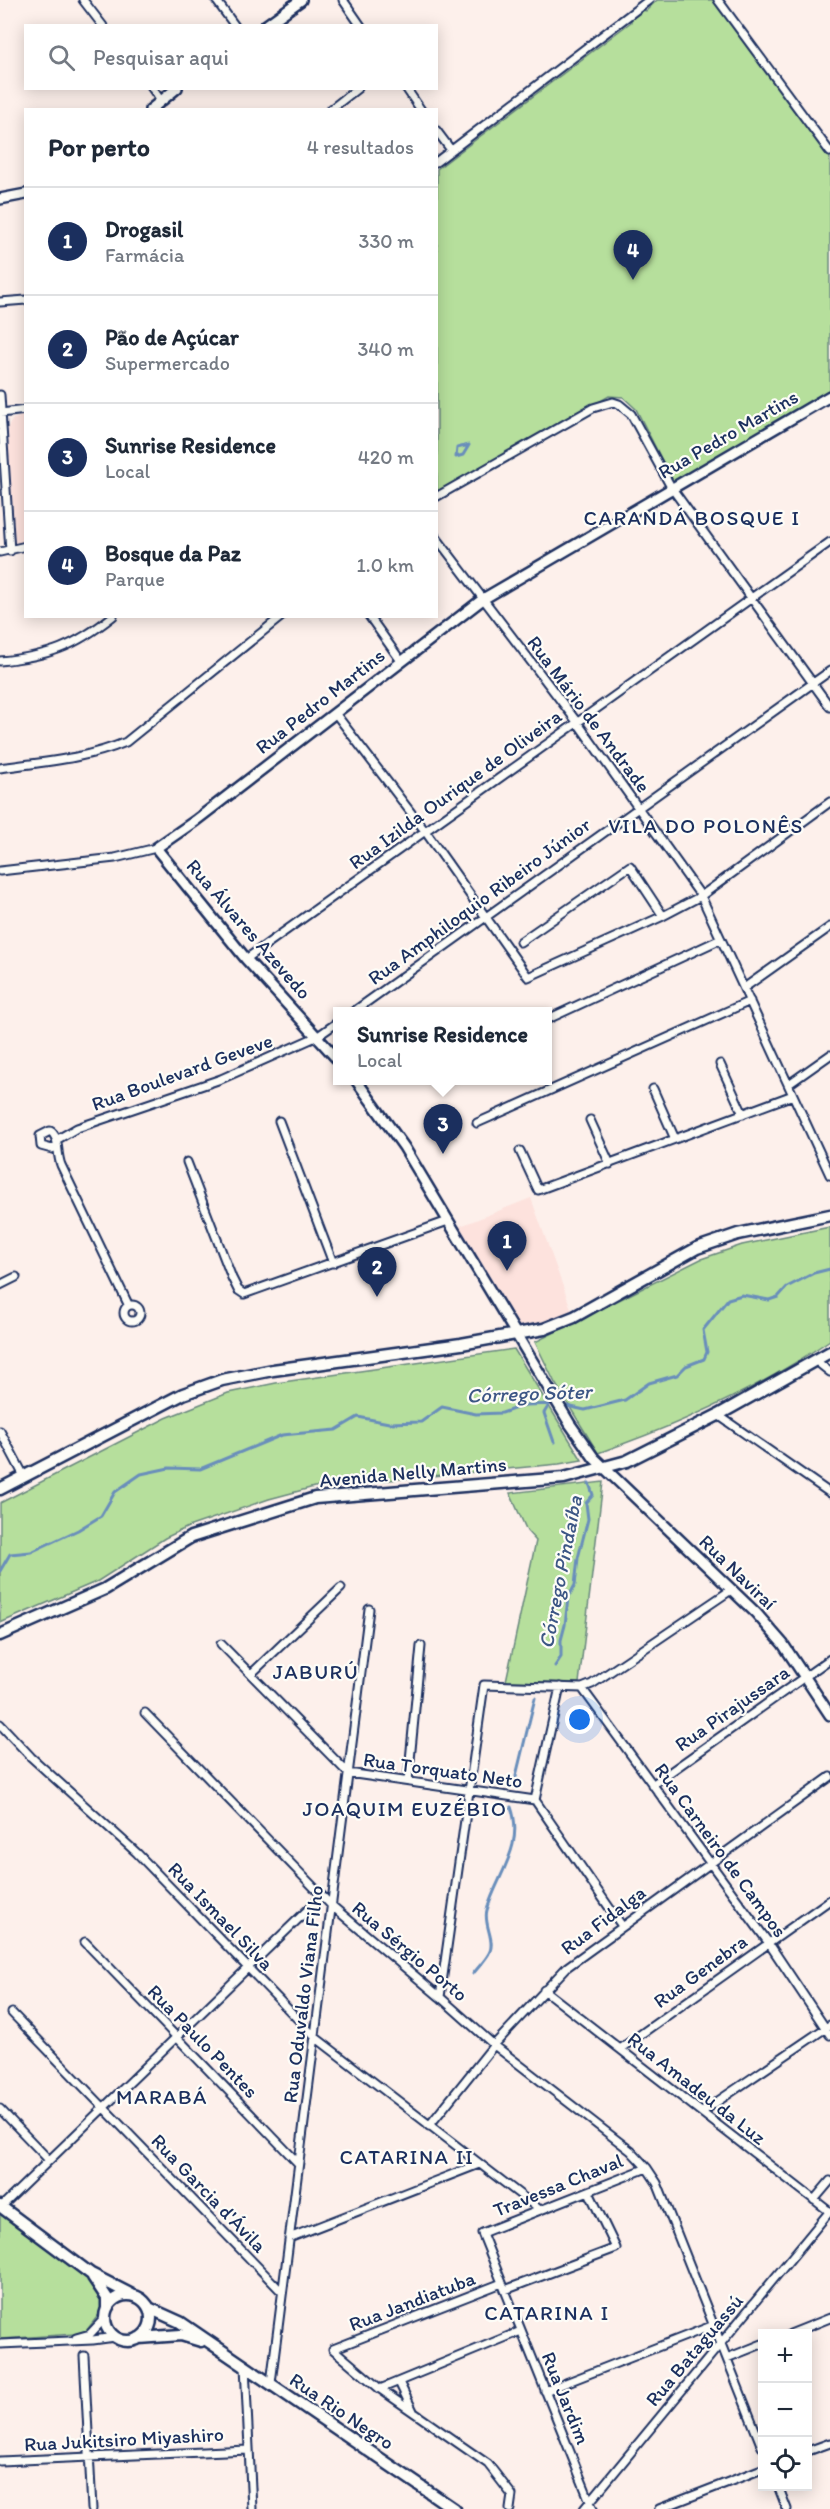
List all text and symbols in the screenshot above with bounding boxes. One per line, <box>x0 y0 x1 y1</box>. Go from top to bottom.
search box <box>24 24 438 90</box>
icon: search <box>45 41 78 74</box>
text: Pesquisar aqui <box>93 44 229 71</box>
text: Por perto <box>48 131 150 163</box>
text: 4 resultados <box>307 135 414 159</box>
text: Drogasil <box>105 216 183 243</box>
text: 1 <box>63 229 72 253</box>
text: 330 m <box>359 229 414 253</box>
pin: 4 <box>614 230 652 280</box>
text: Farmácia <box>105 243 184 267</box>
text: Pão de Açúcar <box>105 324 239 351</box>
text: 2 <box>62 337 73 361</box>
text: 340 m <box>357 337 414 361</box>
text: Supermercado <box>105 351 230 375</box>
street label: Rua Pedro Martins <box>654 384 802 484</box>
text: Sunrise Residence <box>105 432 276 459</box>
text: 3 <box>62 445 73 469</box>
text: 420 m <box>358 445 414 469</box>
text: Local <box>105 459 150 483</box>
district label: CARANDÁ BOSQUE I <box>583 505 801 530</box>
text: Bosque da Paz <box>105 540 241 567</box>
text: 4 <box>61 553 74 577</box>
text: 1.0 km <box>357 553 414 577</box>
text: Parque <box>105 567 165 591</box>
street label: Rua Mário de Andrade <box>522 631 656 797</box>
street label: Rua Pedro Martins <box>251 643 389 759</box>
street label: Rua Izilda Ourique de Oliveira <box>344 703 566 874</box>
street label: Rua Amphiloquio Ribeiro Júnior <box>363 812 595 990</box>
district label: VILA DO POLONÊS <box>608 813 804 838</box>
street label: Rua Álvares Azevedo <box>182 854 316 1004</box>
popup <box>333 1007 552 1085</box>
text: Sunrise Residence <box>357 1021 528 1048</box>
street label: Rua Boulevard Geveve <box>88 1028 276 1116</box>
text: Local <box>357 1048 402 1072</box>
pin: 3 <box>424 1104 462 1154</box>
pin: 1 <box>488 1222 526 1271</box>
pin: 2 <box>358 1248 397 1297</box>
water label: Córrego Sóter <box>466 1378 594 1408</box>
street label: Avenida Nelly Martins <box>318 1452 508 1492</box>
water label: Córrego Pindaíba <box>533 1493 587 1650</box>
street label: Rua Naviraí <box>694 1529 782 1615</box>
district label: JABURÚ <box>273 1659 359 1684</box>
street label: Rua Pirajussara <box>670 1659 794 1756</box>
your location <box>565 1705 594 1734</box>
street label: Rua Torquato Neto <box>362 1747 524 1793</box>
street label: Rua Carneiro de Campos <box>650 1758 792 1942</box>
district label: JOAQUIM EUZÉBIO <box>302 1796 508 1821</box>
street label: Rua Ismael Silva <box>163 1857 279 1976</box>
street label: Rua Fidalga <box>556 1880 650 1960</box>
street label: Rua Oduvaldo Viana Filho <box>278 1884 328 2104</box>
street label: Rua Sérgio Porto <box>347 1896 473 2006</box>
street label: Rua Genebra <box>648 1929 752 2013</box>
street label: Rua Paulo Pentes <box>143 1979 263 2103</box>
street label: Rua Amadeu da Luz <box>623 2026 772 2150</box>
district label: MARABÁ <box>116 2084 208 2109</box>
street label: Rua Garcia d'Ávila <box>146 2129 272 2258</box>
district label: CATARINA II <box>340 2144 474 2169</box>
street label: Travessa Chaval <box>490 2148 627 2222</box>
street label: Rua Jandiatuba <box>345 2266 479 2336</box>
street label: Rua Bataguassú <box>640 2289 748 2411</box>
district label: CATARINA I <box>484 2300 610 2325</box>
map controls <box>758 2329 812 2491</box>
button: + <box>758 2329 812 2383</box>
street label: Rua Jardim <box>537 2348 595 2448</box>
street label: Rua Rio Negro <box>285 2367 399 2455</box>
button: − <box>758 2383 812 2437</box>
street label: Rua Jukitsiro Miyashiro <box>23 2422 225 2456</box>
button: locate <box>758 2437 812 2491</box>

